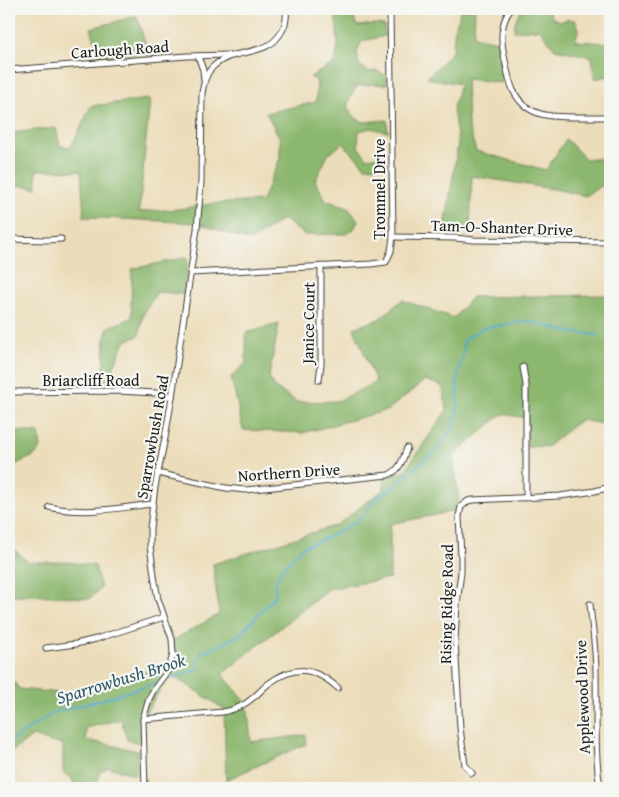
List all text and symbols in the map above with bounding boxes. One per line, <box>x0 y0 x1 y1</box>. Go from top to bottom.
street label: Carlough Road <box>70 34 170 64</box>
street label: Trommel Drive <box>367 138 391 240</box>
street label: Tam-O-Shanter Drive <box>431 213 573 241</box>
street label: Janice Court <box>295 281 321 366</box>
street label: Briarcliff Road <box>42 368 140 392</box>
street label: Sparrowbush Road <box>129 373 175 501</box>
street label: Northern Drive <box>237 456 341 488</box>
street label: Rising Ridge Road <box>433 543 459 664</box>
street label: Applewood Drive <box>568 639 596 755</box>
water label: Sparrowbush Brook <box>53 646 189 711</box>

